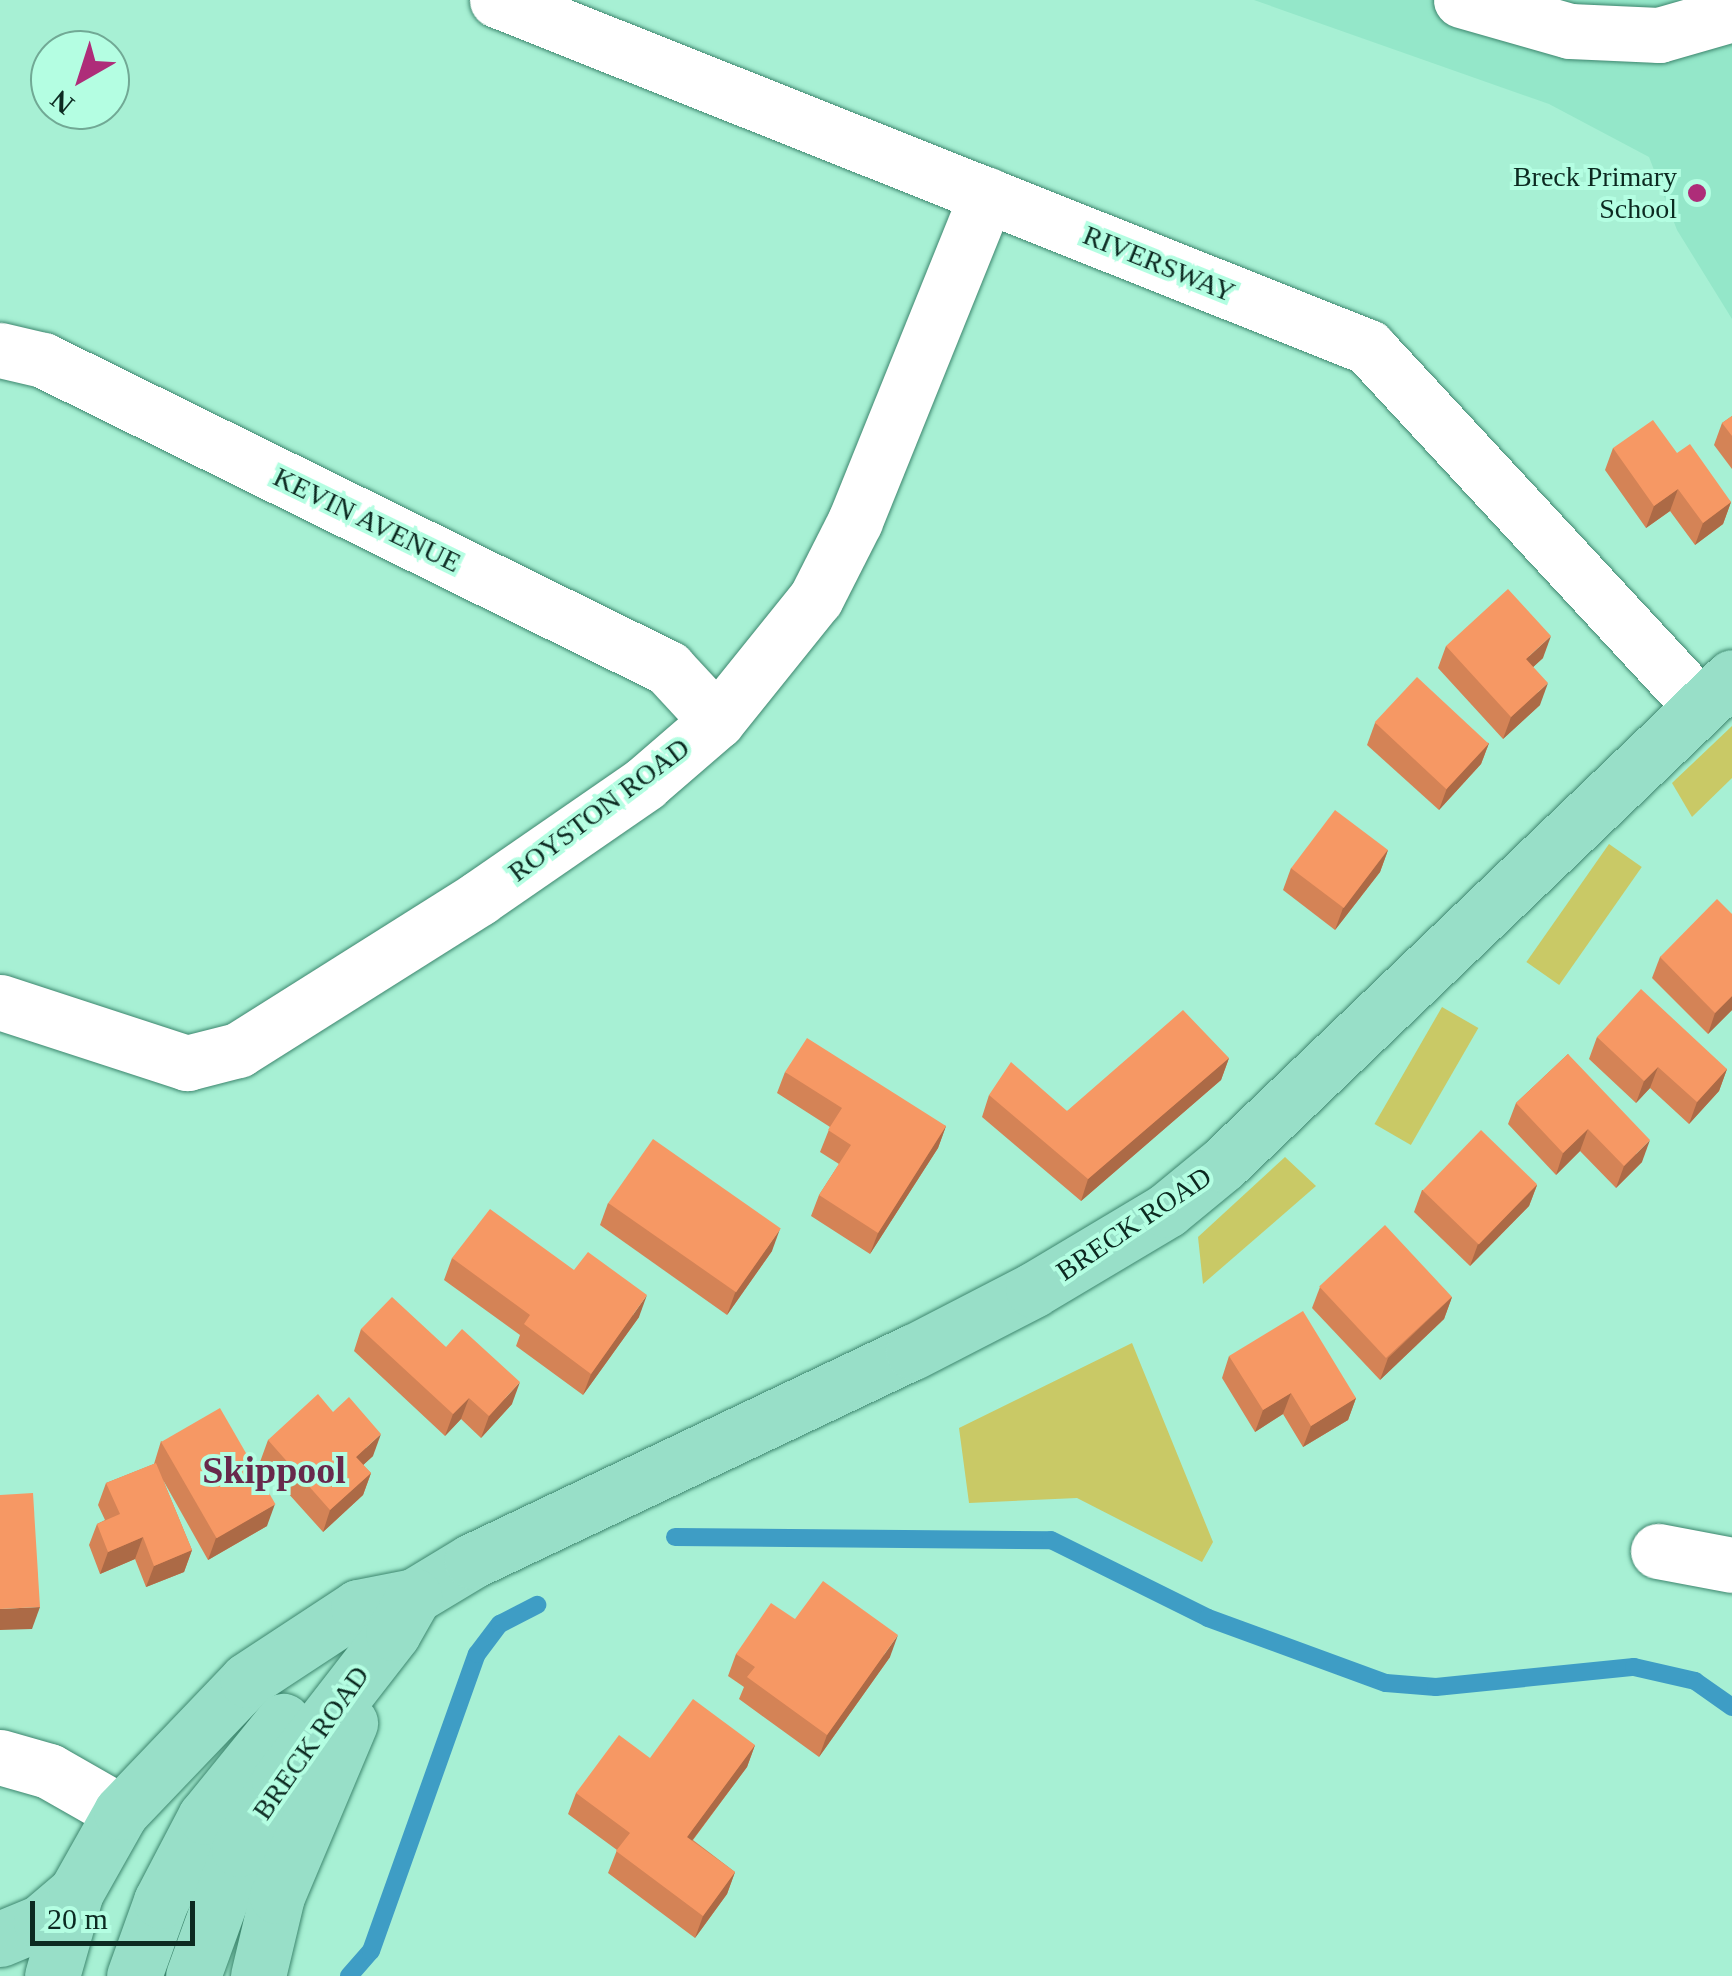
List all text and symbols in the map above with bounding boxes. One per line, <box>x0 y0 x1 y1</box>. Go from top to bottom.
north arrow <box>30 30 130 130</box>
text: N <box>44 84 80 121</box>
place label: Breck Primary School <box>1513 160 1677 226</box>
marker: Breck Primary School <box>1686 182 1708 204</box>
street label: RIVERSWAY <box>1078 218 1240 310</box>
street label: KEVIN AVENUE <box>267 460 467 580</box>
street label: ROYSTON ROAD <box>502 731 696 889</box>
street label: BRECK ROAD <box>1050 1160 1218 1288</box>
district label: Skippool <box>202 1448 346 1494</box>
street label: BRECK ROAD <box>246 1660 376 1826</box>
scale bar <box>35 1881 200 1943</box>
text: 20 m <box>47 1902 108 1935</box>

